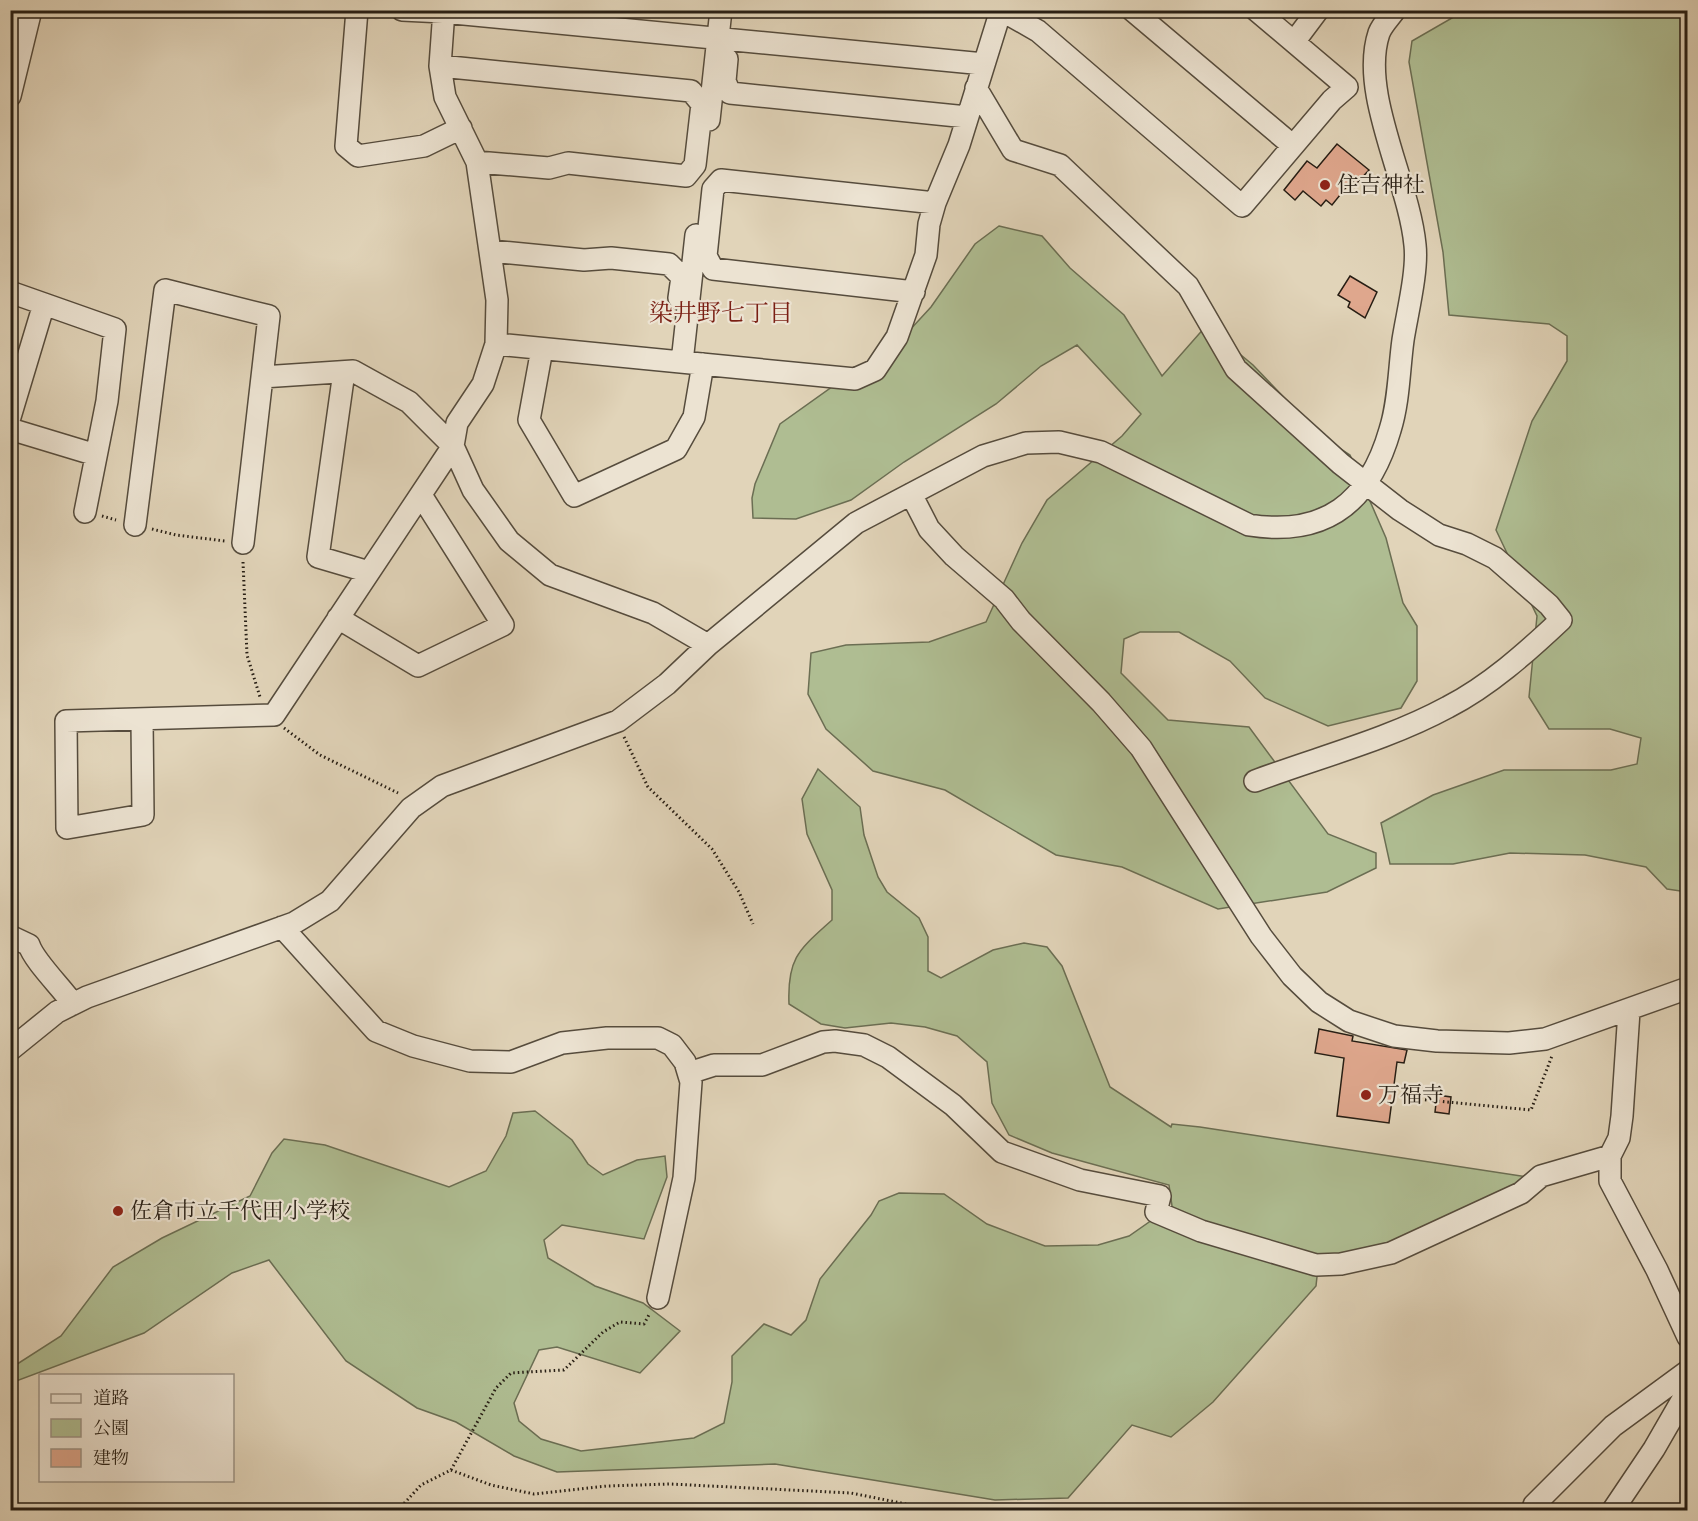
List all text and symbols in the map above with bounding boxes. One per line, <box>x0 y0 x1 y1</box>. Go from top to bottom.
place label: 住吉神社 <box>1337 172 1425 198</box>
marker: 住吉神社 <box>1318 178 1332 192</box>
district label: 染井野七丁目 <box>649 299 793 327</box>
place label: 万福寺 <box>1378 1082 1444 1108</box>
marker: 万福寺 <box>1359 1088 1373 1102</box>
place label: 佐倉市立千代田小学校 <box>130 1198 350 1224</box>
marker: 佐倉市立千代田小学校 <box>111 1204 125 1218</box>
legend <box>39 1374 234 1482</box>
text: 道路 <box>93 1388 129 1409</box>
text: 公園 <box>93 1418 129 1439</box>
text: 建物 <box>93 1448 129 1469</box>

